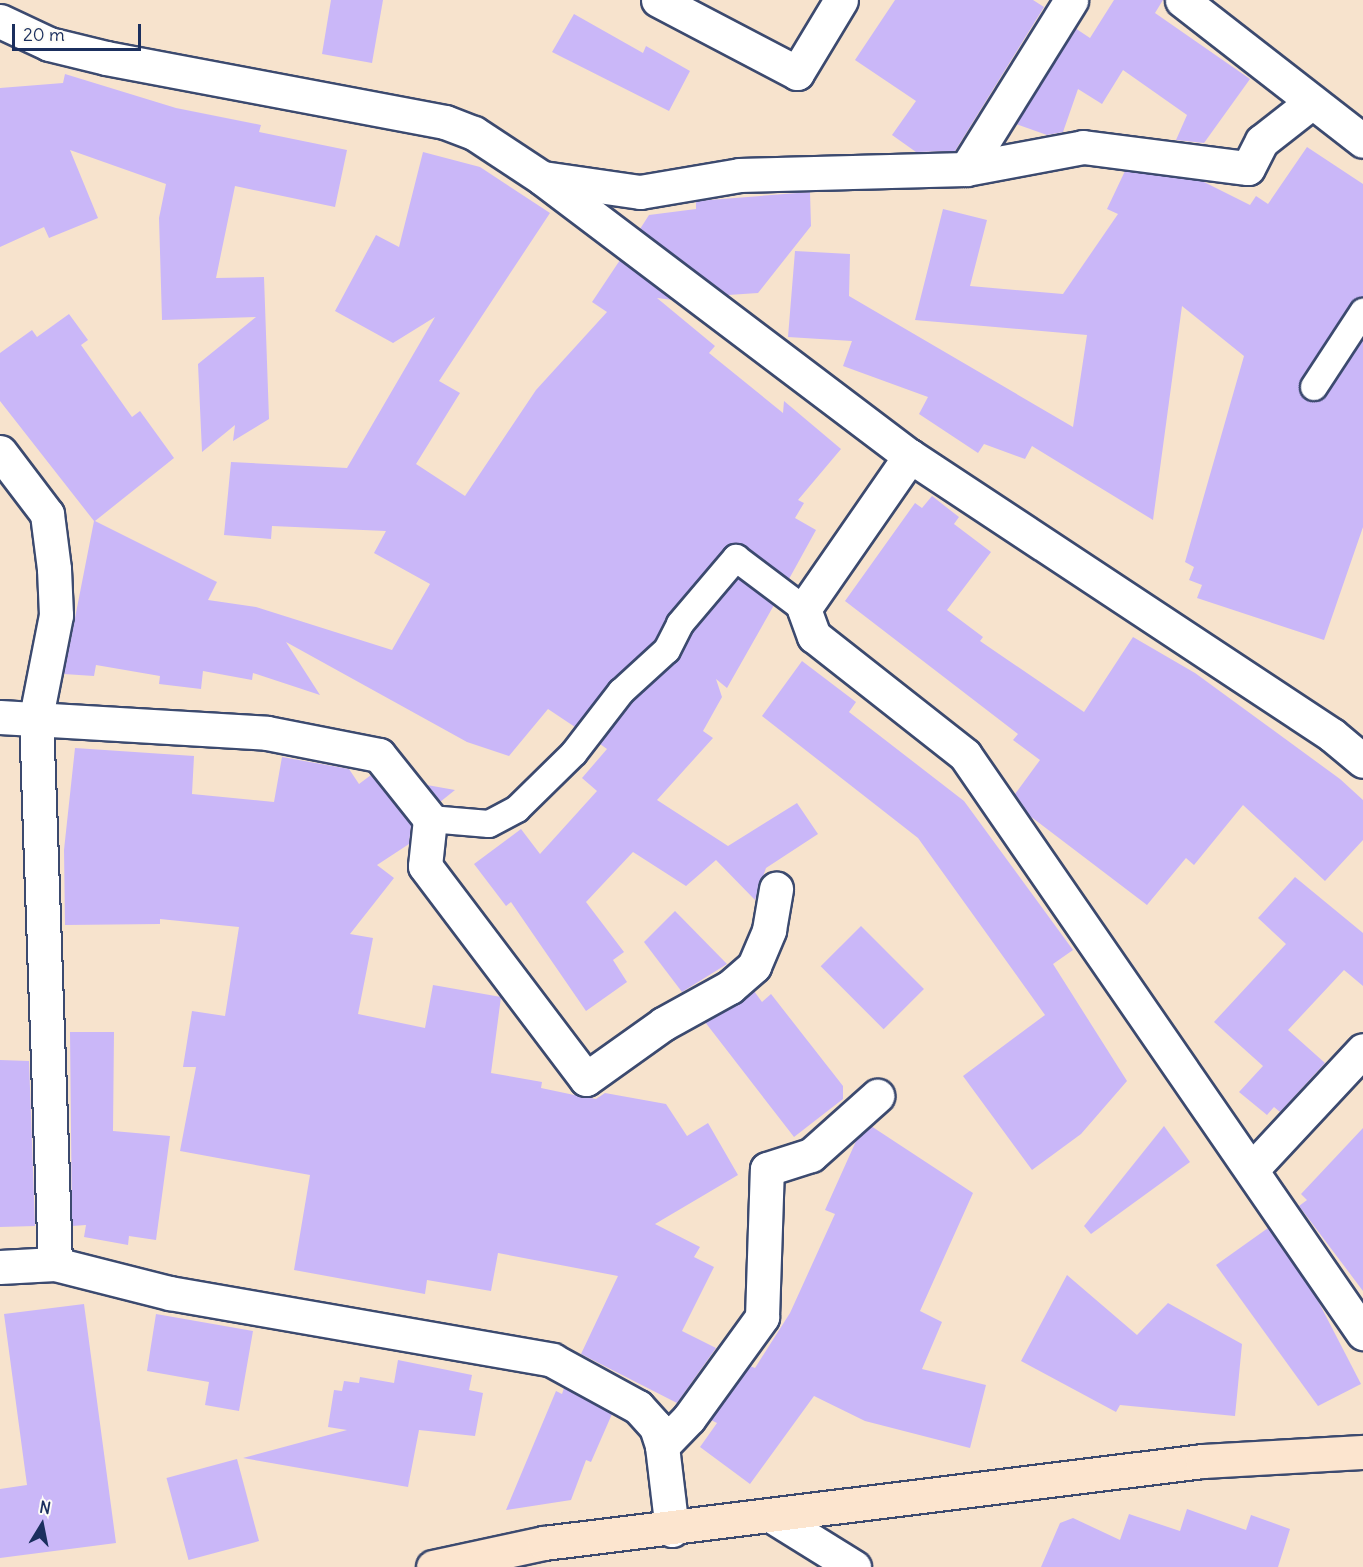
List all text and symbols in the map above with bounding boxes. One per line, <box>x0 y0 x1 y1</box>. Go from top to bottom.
scale bar <box>15 12 144 50</box>
text: 20 m <box>23 23 65 46</box>
north arrow <box>12 1495 72 1555</box>
text: N <box>38 1496 52 1518</box>

